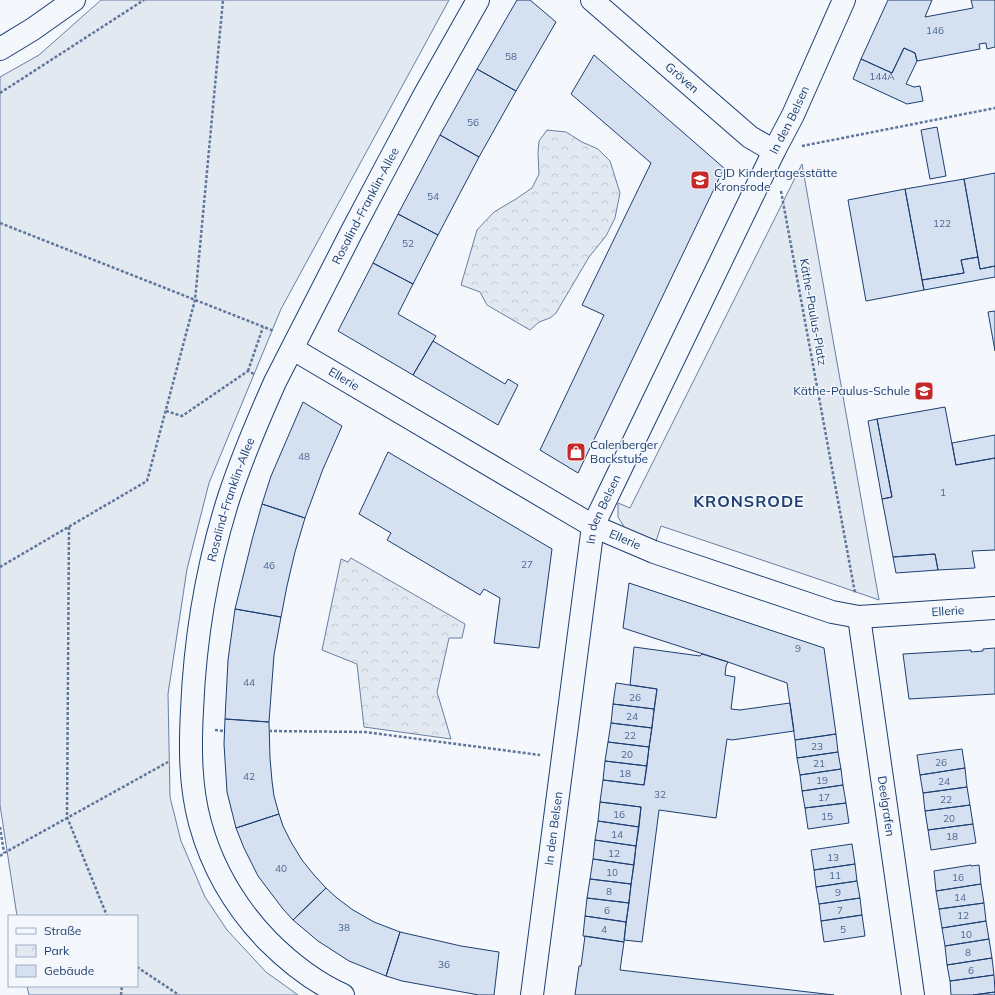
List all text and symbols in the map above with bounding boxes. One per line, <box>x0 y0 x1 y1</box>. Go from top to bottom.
house number: 146 <box>926 24 944 37</box>
house number: 58 <box>505 50 517 63</box>
street label: Gröven <box>662 59 702 96</box>
house number: 144A <box>869 70 895 83</box>
street label: In den Belsen <box>766 83 812 156</box>
house number: 56 <box>467 116 479 129</box>
street label: Rosalind-Franklin-Allee <box>328 145 402 267</box>
place label: CJD Kindertagesstätte Kronsrode <box>714 165 837 194</box>
school or university icon: CJD Kindertagesstätte Kronsrode <box>689 169 711 191</box>
house number: 54 <box>427 190 439 203</box>
house number: 122 <box>933 217 951 230</box>
house number: 52 <box>402 237 414 250</box>
street label: Käthe-Paulus-Platz <box>797 257 830 367</box>
street label: Ellerie <box>326 364 362 393</box>
school or university icon: Käthe-Paulus-Schule <box>913 380 935 402</box>
place label: Käthe-Paulus-Schule <box>793 383 910 398</box>
street label: Rosalind-Franklin-Allee <box>204 435 257 563</box>
place label: Calenberger Backstube <box>590 437 658 466</box>
shop icon: Calenberger Backstube <box>565 441 587 463</box>
house number: 48 <box>298 450 310 463</box>
street label: In den Belsen <box>583 472 624 545</box>
house number: 1 <box>940 486 946 499</box>
district label: KRONSRODE <box>693 491 805 511</box>
street label: Ellerie <box>607 526 643 553</box>
house number: 27 <box>521 558 533 571</box>
house number: 46 <box>263 559 275 572</box>
street label: Ellerie <box>931 602 965 619</box>
house number: 9 <box>795 642 801 655</box>
house number: 44 <box>243 676 255 689</box>
house number: 26 <box>629 691 641 704</box>
house number: 24 <box>626 710 638 723</box>
house number: 22 <box>624 729 636 742</box>
house number: 23 <box>811 740 823 753</box>
house number: 20 <box>621 748 633 761</box>
house number: 26 <box>935 756 947 769</box>
house number: 21 <box>813 757 825 770</box>
house number: 18 <box>619 767 631 780</box>
house number: 42 <box>243 770 255 783</box>
house number: 19 <box>816 774 828 787</box>
street label: Deelgrafen <box>875 775 898 837</box>
house number: 24 <box>938 775 950 788</box>
house number: 32 <box>654 788 666 801</box>
street label: In den Belsen <box>541 791 565 866</box>
house number: 17 <box>818 791 830 804</box>
house number: 22 <box>940 793 952 806</box>
house number: 16 <box>613 808 625 821</box>
house number: 15 <box>821 810 833 823</box>
house number: 20 <box>943 812 955 825</box>
house number: 14 <box>611 828 623 841</box>
house number: 18 <box>946 830 958 843</box>
house number: 12 <box>608 847 620 860</box>
house number: 13 <box>827 851 839 864</box>
house number: 40 <box>275 862 287 875</box>
house number: 10 <box>606 866 618 879</box>
house number: 11 <box>829 869 841 882</box>
house number: 16 <box>952 871 964 884</box>
house number: 8 <box>606 885 612 898</box>
house number: 9 <box>835 886 841 899</box>
house number: 14 <box>954 891 966 904</box>
house number: 6 <box>604 904 610 917</box>
house number: 7 <box>837 904 843 917</box>
house number: 12 <box>957 909 969 922</box>
legend <box>8 915 138 987</box>
house number: 38 <box>338 921 350 934</box>
text: Straße <box>44 923 81 938</box>
house number: 4 <box>601 923 607 936</box>
house number: 5 <box>840 923 846 936</box>
house number: 10 <box>960 928 972 941</box>
text: Park <box>44 943 70 958</box>
house number: 8 <box>965 946 971 959</box>
house number: 36 <box>438 958 450 971</box>
text: Gebäude <box>44 963 94 978</box>
house number: 6 <box>968 964 974 977</box>

